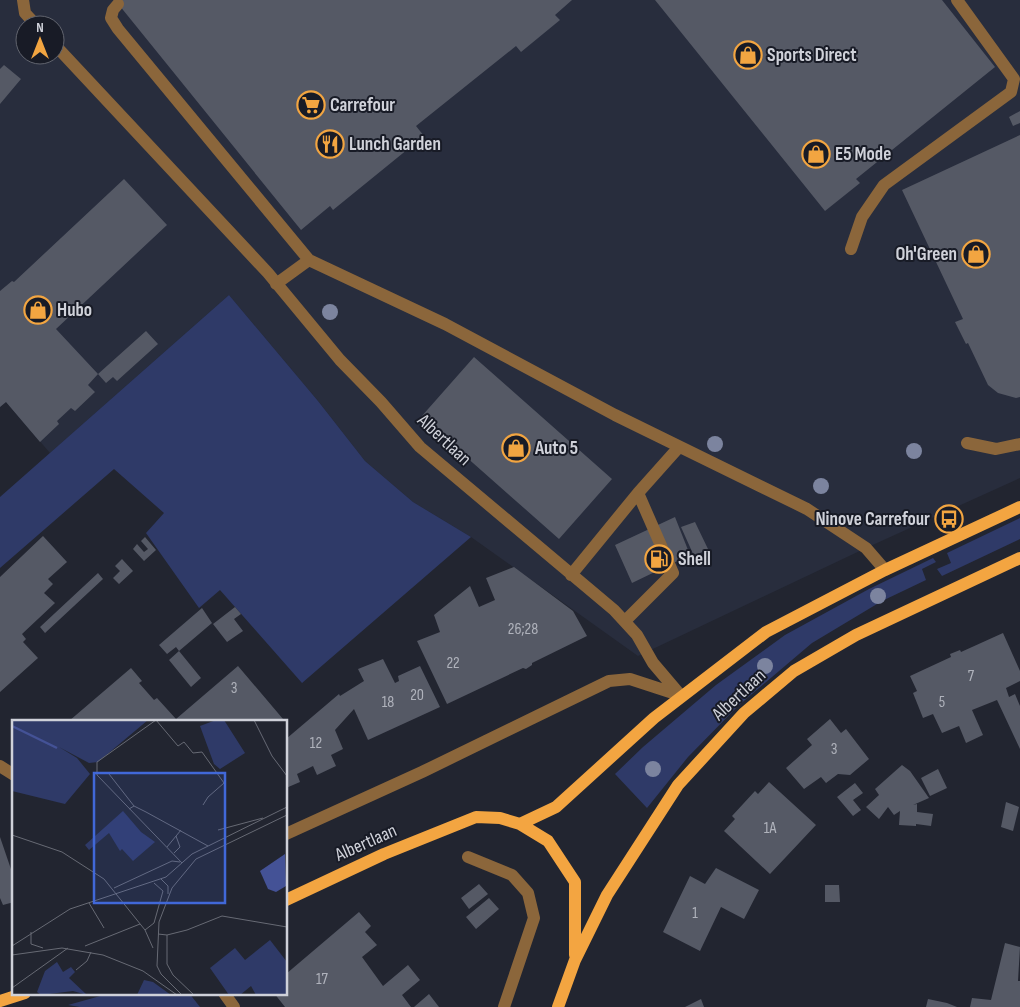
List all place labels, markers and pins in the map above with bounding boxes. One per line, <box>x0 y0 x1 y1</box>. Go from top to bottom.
shop icon: Sports Direct <box>733 40 763 70</box>
place label: Sports Direct <box>767 44 857 67</box>
supermarket icon: Carrefour <box>296 90 326 120</box>
place label: Carrefour <box>330 94 395 117</box>
restaurant icon: Lunch Garden <box>315 129 345 159</box>
place label: Lunch Garden <box>349 133 441 156</box>
shop icon: E5 Mode <box>801 139 831 169</box>
place label: E5 Mode <box>835 143 891 166</box>
shop icon: Oh'Green <box>961 239 991 269</box>
place label: Oh'Green <box>895 243 957 266</box>
shop icon: Hubo <box>23 295 53 325</box>
place label: Hubo <box>57 299 92 322</box>
shop icon: Auto 5 <box>501 433 531 463</box>
place label: Auto 5 <box>534 437 578 460</box>
bus stop icon: Ninove Carrefour <box>934 504 964 534</box>
place label: Ninove Carrefour <box>815 508 930 531</box>
fuel station icon: Shell <box>644 544 674 574</box>
place label: Shell <box>678 548 711 571</box>

